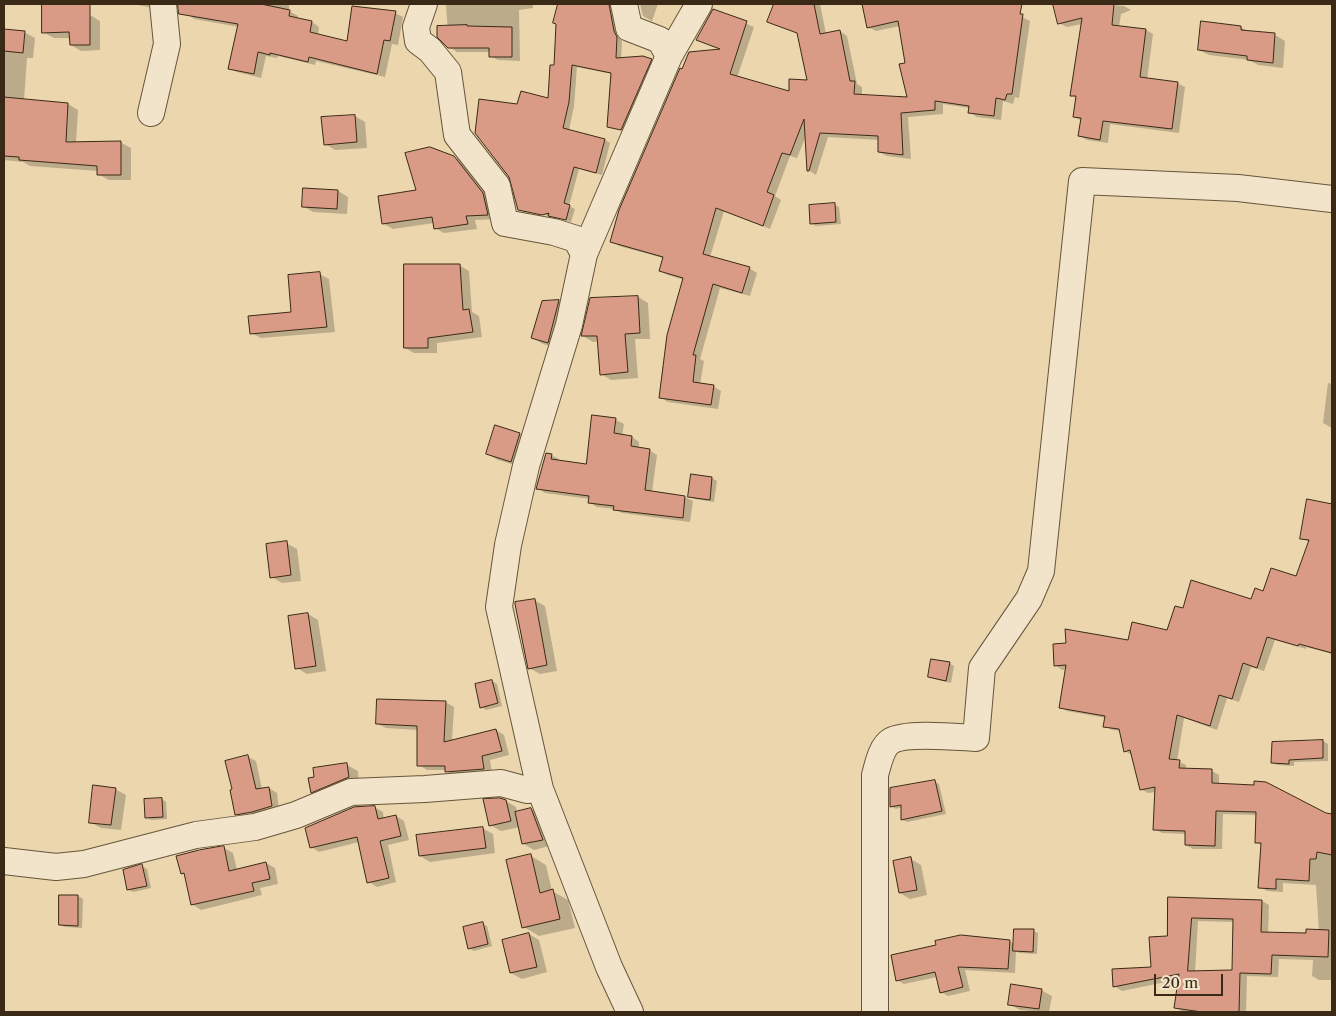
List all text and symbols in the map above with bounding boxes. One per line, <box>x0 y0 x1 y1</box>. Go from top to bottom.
scale bar <box>1156 964 1225 996</box>
text: 20 m <box>1162 973 1198 992</box>

